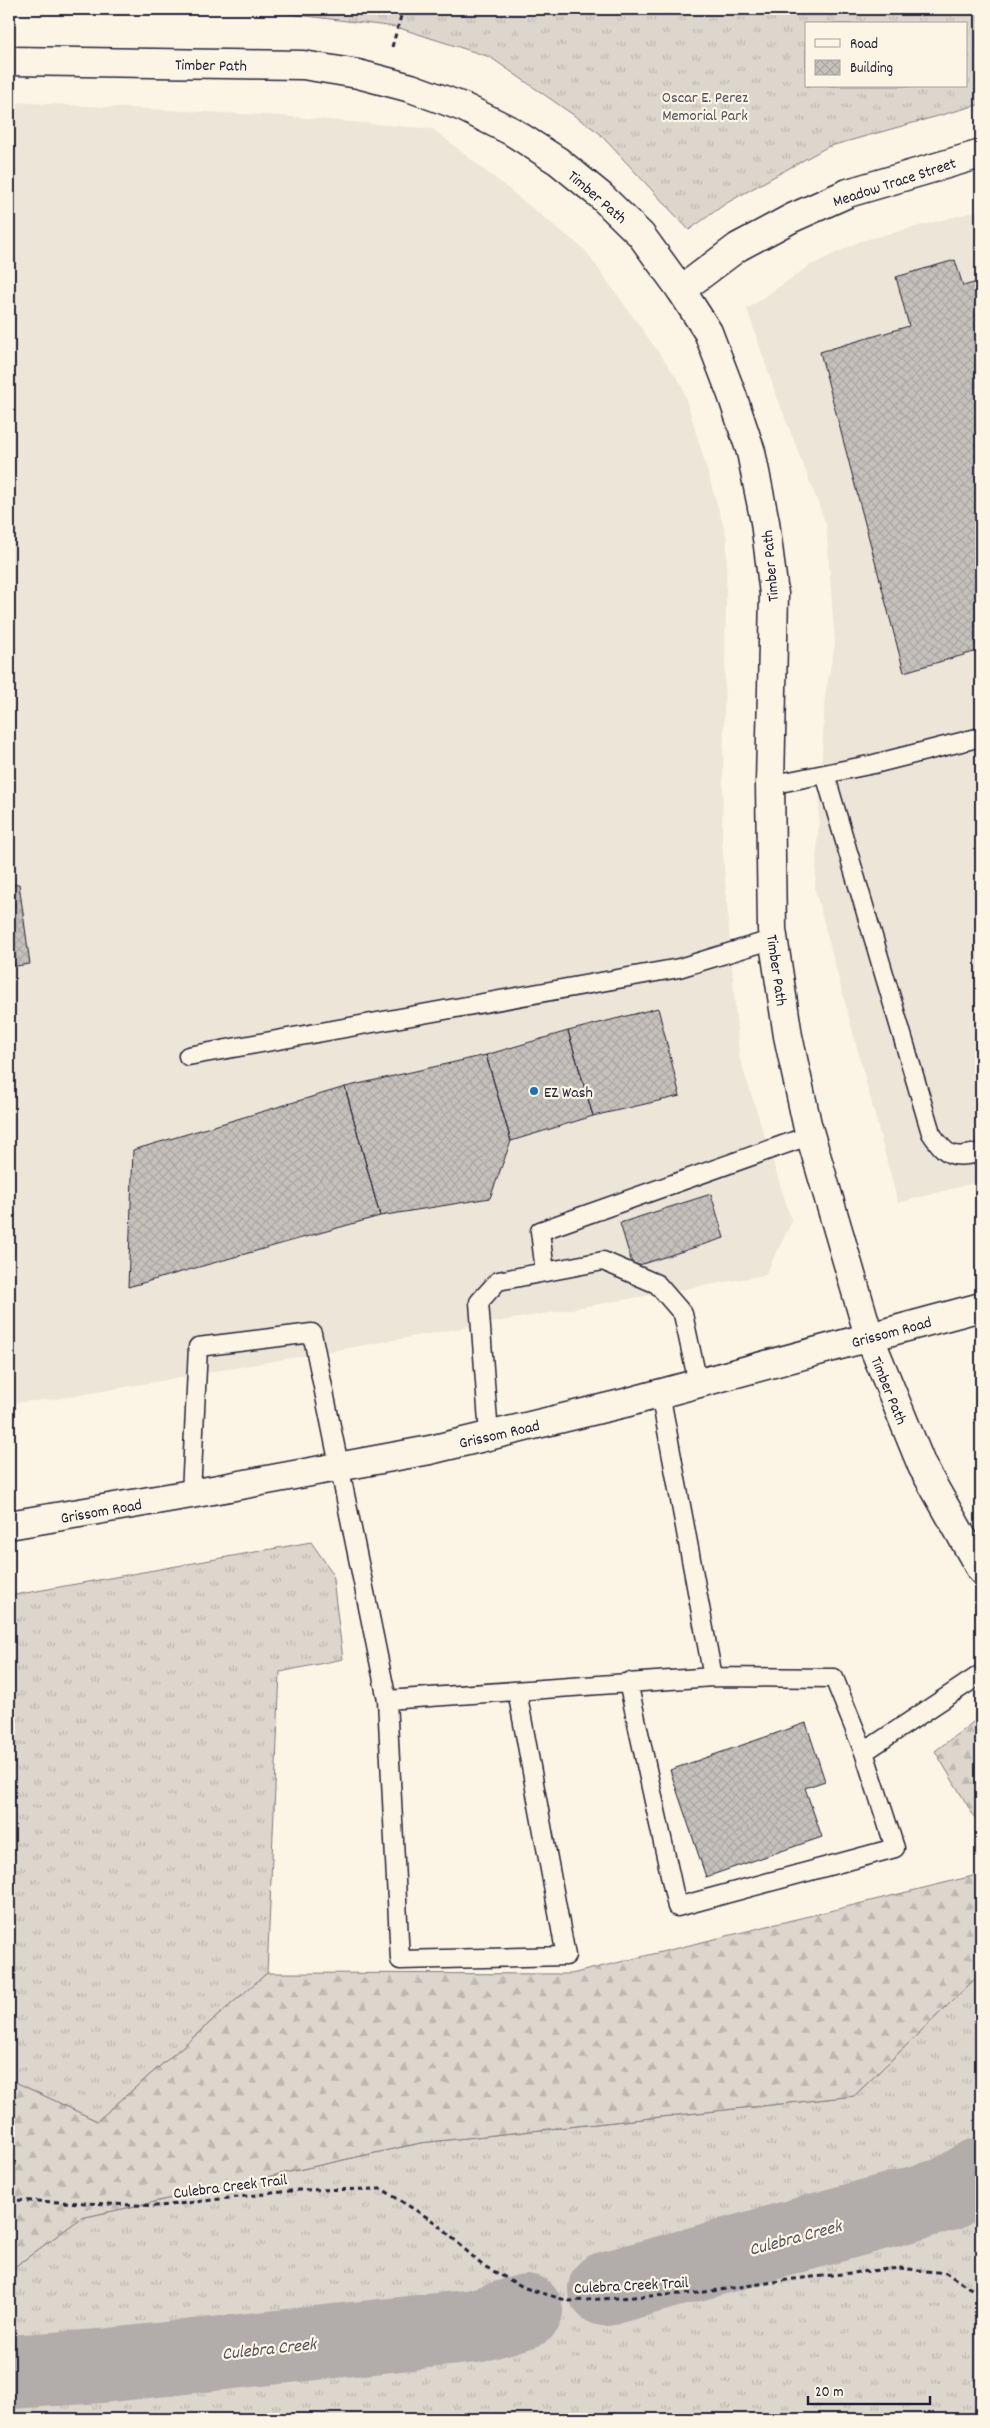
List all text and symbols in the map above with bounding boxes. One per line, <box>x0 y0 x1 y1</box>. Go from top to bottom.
legend <box>805 22 968 88</box>
text: Road <box>850 34 878 56</box>
street label: Timber Path <box>175 54 247 79</box>
text: Building <box>850 58 893 80</box>
park label: Oscar E. Perez Memorial Park <box>662 87 748 128</box>
street label: Meadow Trace Street <box>830 153 959 214</box>
street label: Timber Path <box>562 166 631 230</box>
street label: Timber Path <box>757 529 786 603</box>
street label: Timber Path <box>759 933 792 1008</box>
place label: EZ Wash <box>544 1082 593 1105</box>
marker: EZ Wash <box>528 1085 540 1097</box>
street label: Grissom Road <box>849 1312 934 1355</box>
street label: Timber Path <box>864 1353 912 1429</box>
street label: Grissom Road <box>457 1415 542 1456</box>
street label: Grissom Road <box>59 1494 144 1531</box>
street label: Culebra Creek Trail <box>172 2169 289 2206</box>
water label: Culebra Creek <box>747 2215 846 2264</box>
street label: Culebra Creek Trail <box>573 2272 689 2301</box>
water label: Culebra Creek <box>221 2333 319 2368</box>
scale bar <box>808 2373 930 2405</box>
text: 20 m <box>815 2382 843 2404</box>

